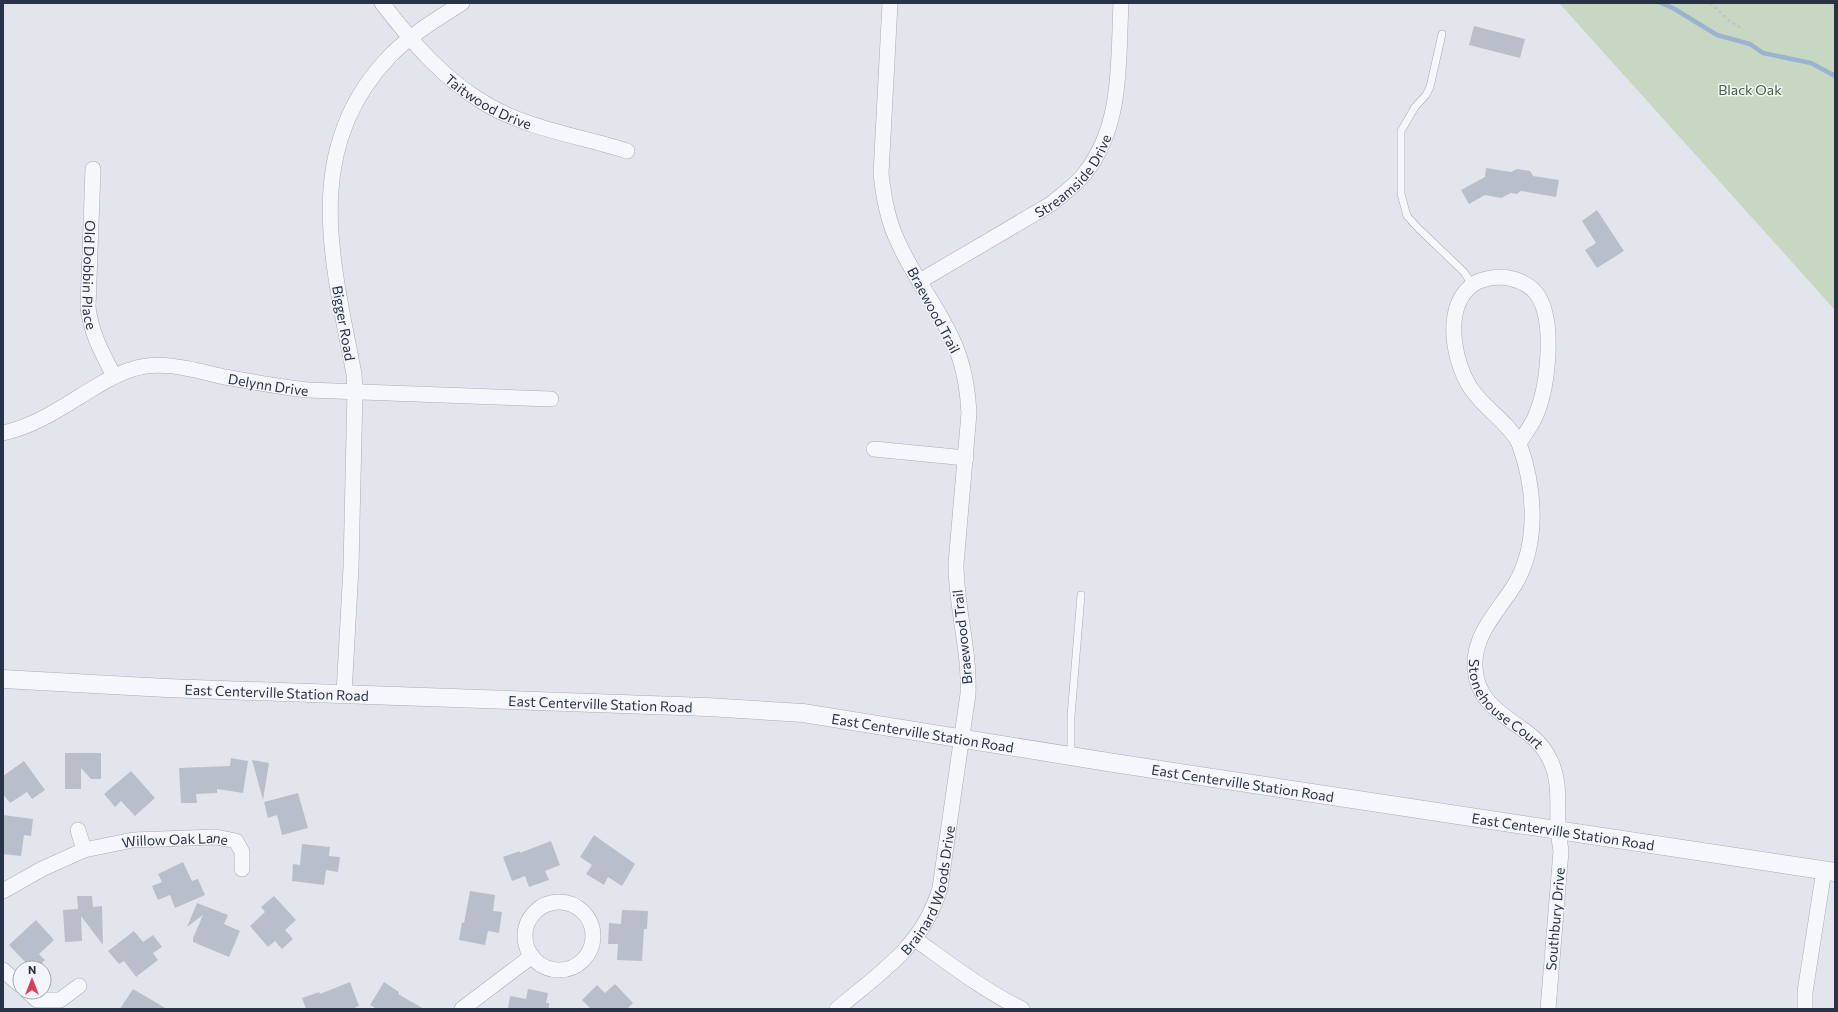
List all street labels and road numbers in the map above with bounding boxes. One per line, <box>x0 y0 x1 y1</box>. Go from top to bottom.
street label: Taitwood Drive <box>442 70 534 132</box>
street label: Streamside Drive <box>1031 132 1114 220</box>
street label: Old Dobbin Place <box>79 220 101 331</box>
street label: Braewood Trail <box>904 264 964 356</box>
street label: Bigger Road <box>329 284 359 362</box>
street label: Delynn Drive <box>227 369 309 399</box>
street label: Braewood Trail <box>949 589 975 685</box>
street label: Stonehouse Court <box>1466 659 1548 752</box>
street label: East Centerville Station Road <box>184 680 369 704</box>
street label: East Centerville Station Road <box>508 692 693 715</box>
street label: East Centerville Station Road <box>830 709 1015 755</box>
street label: East Centerville Station Road <box>1150 760 1335 805</box>
street label: East Centerville Station Road <box>1471 809 1656 853</box>
street label: Brainard Woods Drive <box>896 824 957 958</box>
street label: Willow Oak Lane <box>120 828 230 851</box>
street label: Southbury Drive <box>1542 867 1568 971</box>

